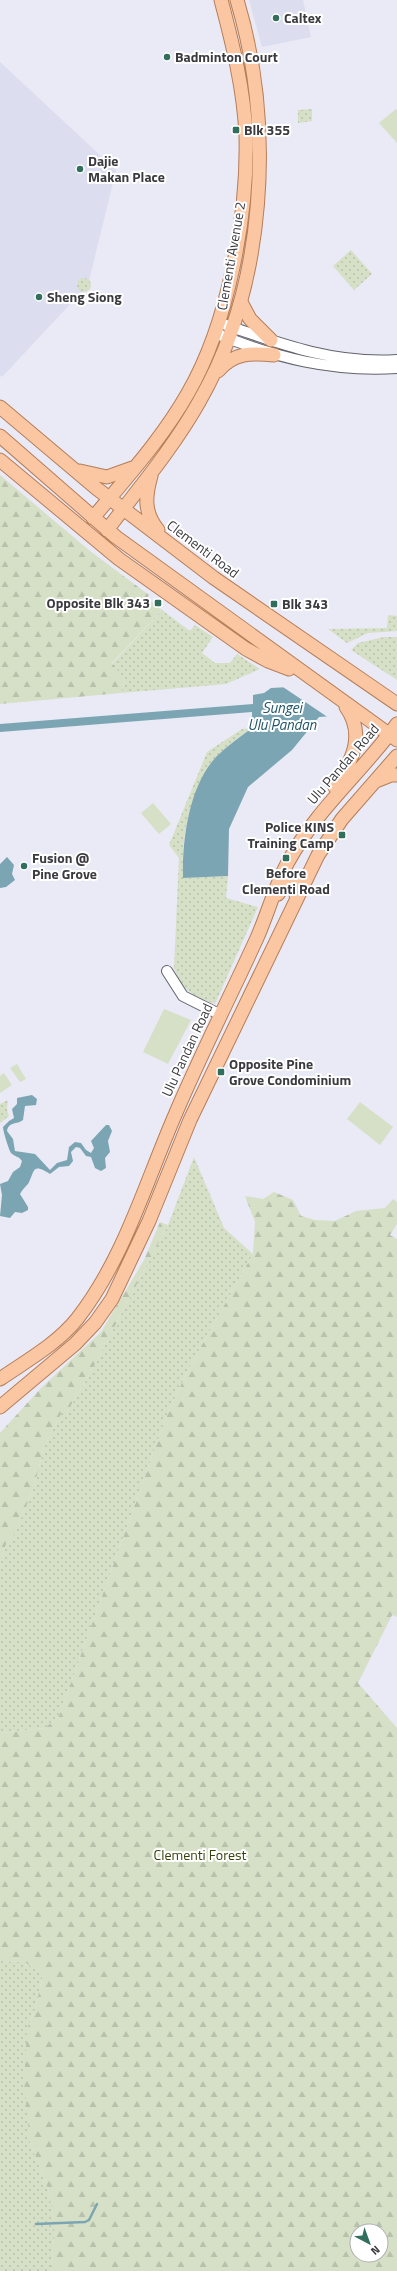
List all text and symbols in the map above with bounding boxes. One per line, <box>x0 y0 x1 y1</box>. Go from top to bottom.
place label: Caltex <box>284 7 322 28</box>
marker: Caltex <box>271 13 281 23</box>
place label: Badminton Court <box>175 46 278 67</box>
marker: Badminton Court <box>162 52 172 62</box>
place label: Blk 355 <box>244 119 290 140</box>
marker: Blk 355 <box>231 125 241 135</box>
place label: Dajie Makan Place <box>88 150 165 187</box>
marker: Dajie Makan Place <box>75 164 85 174</box>
street label: Clementi Avenue 2 <box>211 200 250 312</box>
place label: Sheng Siong <box>47 286 122 307</box>
marker: Sheng Siong <box>34 292 44 302</box>
street label: Clementi Road <box>163 514 244 583</box>
place label: Opposite Blk 343 <box>47 592 150 613</box>
place label: Blk 343 <box>282 593 328 614</box>
marker: Opposite Blk 343 <box>153 598 163 608</box>
marker: Blk 343 <box>269 599 279 609</box>
water label: Sungei Ulu Pandan <box>248 696 317 736</box>
street label: Ulu Pandan Road <box>302 719 384 809</box>
place label: Police KINS Training Camp <box>248 816 334 853</box>
marker: Police KINS Training Camp <box>337 830 347 840</box>
place label: Fusion @ Pine Grove <box>32 847 97 884</box>
marker: Before Clementi Road <box>281 853 291 863</box>
marker: Fusion @ Pine Grove <box>19 861 29 871</box>
place label: Before Clementi Road <box>242 862 330 899</box>
street label: Ulu Pandan Road <box>156 1000 217 1100</box>
place label: Opposite Pine Grove Condominium <box>229 1053 351 1090</box>
marker: Opposite Pine Grove Condominium <box>216 1067 226 1077</box>
park label: Clementi Forest <box>154 1844 247 1865</box>
north arrow <box>349 2223 389 2263</box>
text: N <box>367 2242 384 2259</box>

